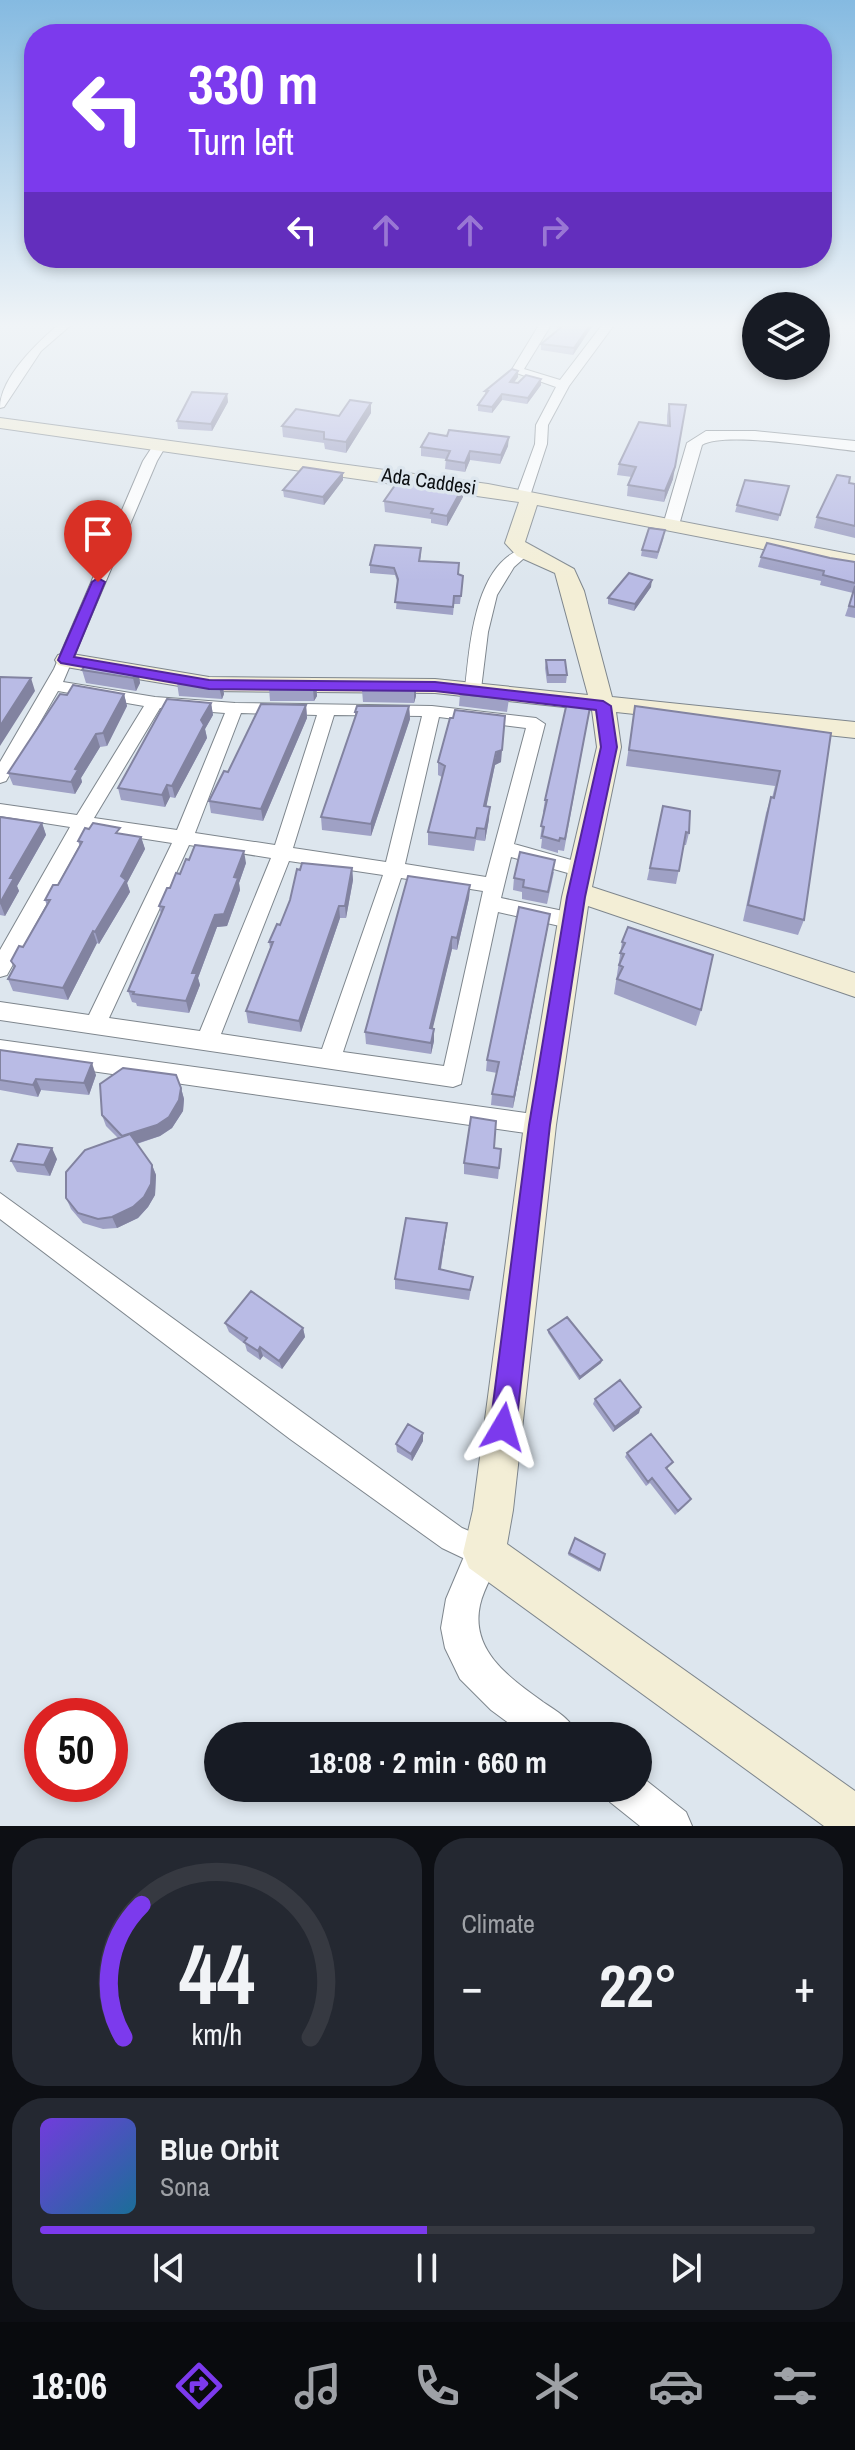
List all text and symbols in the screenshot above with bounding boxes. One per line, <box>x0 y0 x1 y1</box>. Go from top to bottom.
text: 330 m <box>188 46 318 121</box>
icon: left <box>56 56 160 160</box>
text: Turn left <box>188 118 294 166</box>
icon: left <box>280 208 324 252</box>
icon: ahead <box>364 208 408 252</box>
icon: ahead <box>448 208 492 252</box>
icon: right <box>532 208 576 252</box>
map controls <box>742 292 830 380</box>
button: layers <box>742 292 830 380</box>
street label: Ada Caddesi <box>379 460 478 500</box>
pin <box>64 500 132 582</box>
icon: arrive <box>76 512 120 556</box>
position arrow <box>461 1385 545 1469</box>
speed limit sign: 50 <box>24 1698 128 1802</box>
text: 18:08 · 2 min · 660 m <box>309 1742 547 1782</box>
text: Climate <box>462 1906 535 1941</box>
text: 44 <box>179 1918 255 2030</box>
text: 22° <box>599 1945 678 2026</box>
text: − <box>462 1956 483 2016</box>
text: + <box>794 1956 815 2016</box>
text: km/h <box>191 2015 242 2054</box>
text: Blue Orbit <box>160 2129 279 2169</box>
text: Sona <box>160 2169 210 2204</box>
icon: previous <box>147 2246 191 2290</box>
icon: pause <box>405 2246 449 2290</box>
icon: next <box>664 2246 708 2290</box>
icon: directions <box>171 2358 227 2414</box>
icon: music <box>290 2358 346 2414</box>
icon: phone <box>409 2358 465 2414</box>
icon: climate <box>529 2358 585 2414</box>
icon: car <box>648 2358 704 2414</box>
icon: filters <box>767 2358 823 2414</box>
text: 18:06 <box>32 2362 107 2410</box>

